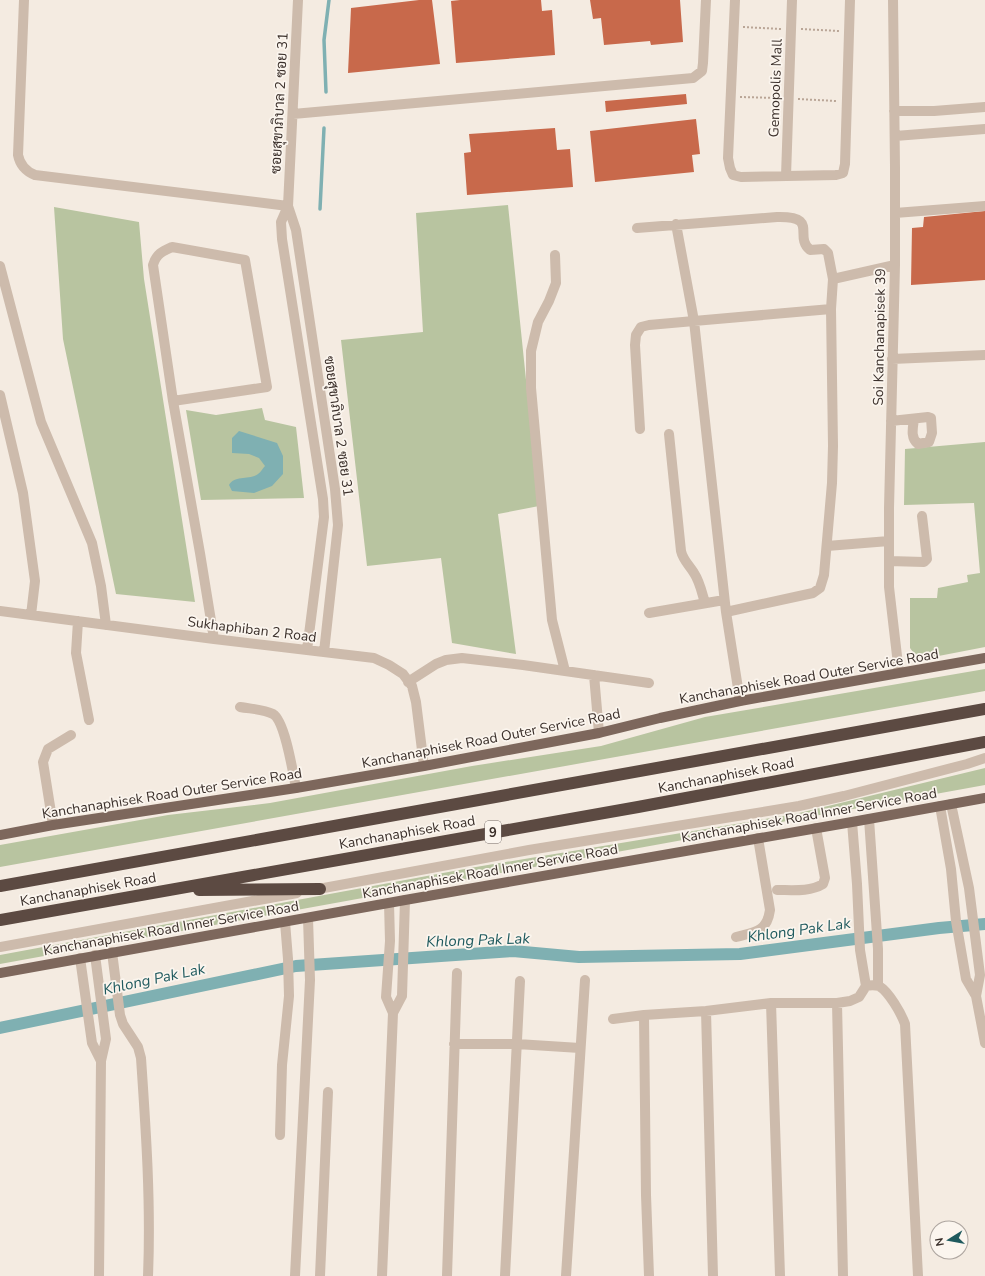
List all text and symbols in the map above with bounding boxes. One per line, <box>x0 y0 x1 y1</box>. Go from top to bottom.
street label: ซอยสุขาภิบาล 2 ซอย 31 <box>266 32 293 174</box>
street label: Gemopolis Mall <box>764 38 787 138</box>
street label: Soi Kanchanapisek 39 <box>869 268 890 406</box>
street label: ซอยสุขาภิบาล 2 ซอย 31 <box>319 355 358 497</box>
street label: Sukhaphiban 2 Road <box>186 612 318 647</box>
street label: Kanchanaphisek Road Outer Service Road <box>678 644 940 709</box>
street label: Kanchanaphisek Road Outer Service Road <box>360 704 622 773</box>
street label: Kanchanaphisek Road <box>657 753 796 798</box>
street label: Kanchanaphisek Road Outer Service Road <box>41 764 303 823</box>
street label: Kanchanaphisek Road Inner Service Road <box>680 784 938 847</box>
street label: Kanchanaphisek Road <box>337 811 477 854</box>
road number: 9 <box>485 821 501 843</box>
street label: Kanchanaphisek Road Inner Service Road <box>361 840 619 903</box>
street label: Kanchanaphisek Road <box>18 868 158 911</box>
street label: Kanchanaphisek Road Inner Service Road <box>42 897 300 960</box>
water label: Khlong Pak Lak <box>746 913 852 947</box>
water label: Khlong Pak Lak <box>426 928 531 952</box>
water label: Khlong Pak Lak <box>101 958 207 1000</box>
north arrow <box>929 1220 969 1260</box>
text: N <box>932 1236 948 1247</box>

